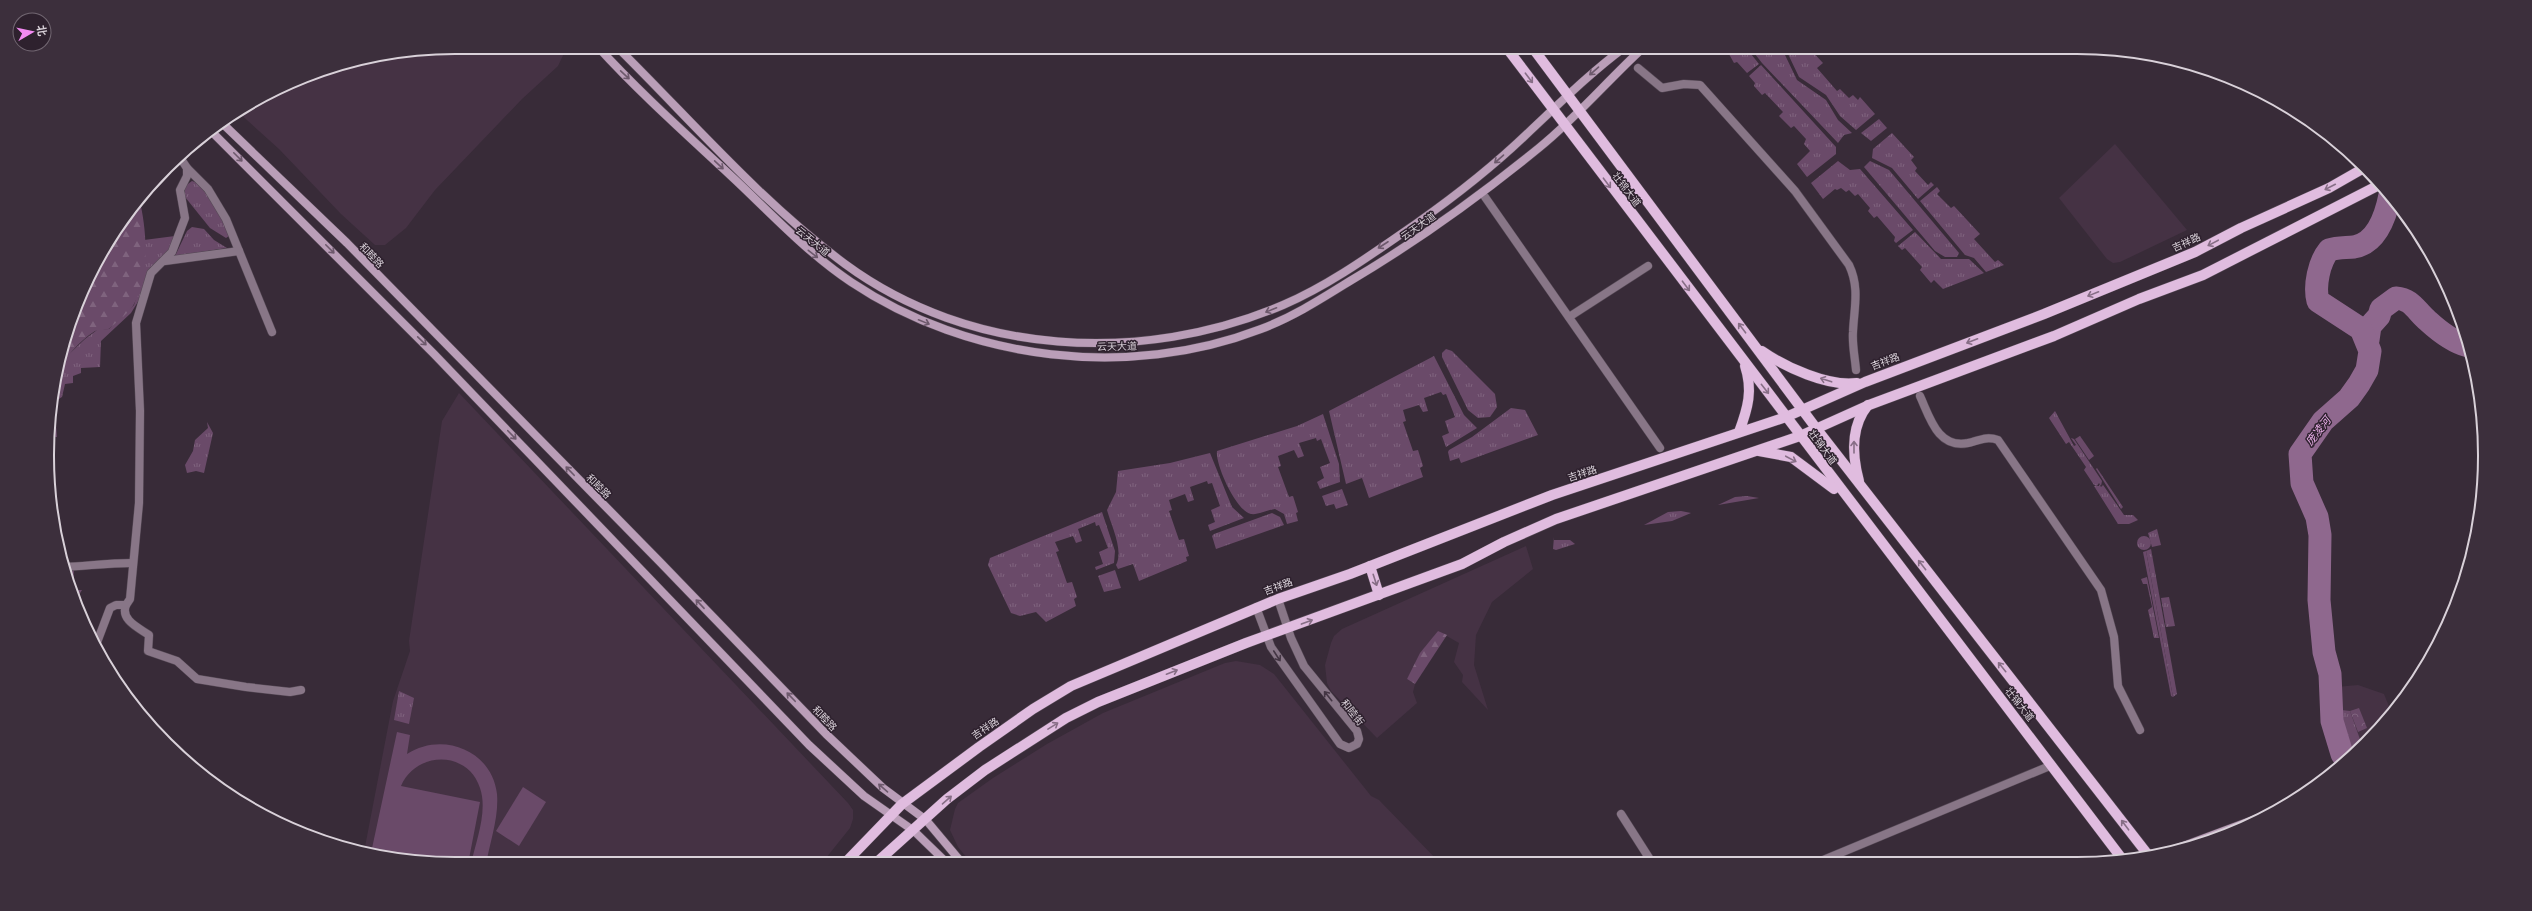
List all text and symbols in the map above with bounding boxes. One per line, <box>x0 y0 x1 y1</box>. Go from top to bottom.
north arrow <box>12 12 52 52</box>
text: 北 <box>35 24 50 37</box>
one-way arrow <box>1589 66 1599 76</box>
one-way arrow <box>620 70 630 80</box>
one-way arrow <box>1525 73 1534 84</box>
one-way arrow <box>233 152 243 162</box>
one-way arrow <box>1493 155 1504 164</box>
one-way arrow <box>714 160 724 170</box>
street label: 壮锦大道 <box>1610 169 1644 209</box>
one-way arrow <box>1603 177 1611 188</box>
one-way arrow <box>2324 184 2336 191</box>
street label: 云天大道 <box>1398 210 1438 242</box>
street label: 云天大道 <box>794 224 832 258</box>
street label: 吉祥路 <box>2170 230 2202 254</box>
street label: 和睦路 <box>357 240 387 270</box>
one-way arrow <box>2207 240 2219 247</box>
one-way arrow <box>1378 241 1389 249</box>
one-way arrow <box>325 244 335 254</box>
one-way arrow <box>808 250 819 259</box>
one-way arrow <box>1682 280 1690 291</box>
one-way arrow <box>2088 290 2100 298</box>
one-way arrow <box>1265 306 1277 314</box>
one-way arrow <box>918 318 930 326</box>
one-way arrow <box>1738 322 1746 333</box>
one-way arrow <box>417 336 427 346</box>
one-way arrow <box>1967 338 1979 346</box>
street label: 云天大道 <box>1097 340 1137 352</box>
street label: 吉祥路 <box>1869 350 1901 372</box>
one-way arrow <box>1821 376 1833 384</box>
one-way arrow <box>1761 383 1769 394</box>
water label: 庞凌河 <box>2302 412 2334 448</box>
street label: 壮锦大道 <box>1806 427 1840 467</box>
one-way arrow <box>507 430 517 440</box>
one-way arrow <box>1850 441 1858 454</box>
one-way arrow <box>1785 455 1797 463</box>
street label: 吉祥路 <box>1566 463 1598 483</box>
one-way arrow <box>565 466 575 476</box>
street label: 和睦路 <box>584 471 614 501</box>
one-way arrow <box>1917 560 1926 571</box>
one-way arrow <box>1371 574 1379 586</box>
street label: 吉祥路 <box>1262 575 1294 597</box>
one-way arrow <box>695 599 705 609</box>
one-way arrow <box>1300 618 1312 626</box>
one-way arrow <box>1273 650 1281 662</box>
one-way arrow <box>1998 662 2006 673</box>
one-way arrow <box>1165 668 1177 676</box>
street label: 壮锦大道 <box>2003 685 2037 723</box>
one-way arrow <box>1323 691 1332 702</box>
one-way arrow <box>786 692 796 702</box>
street label: 和睦街 <box>1339 696 1367 728</box>
street label: 和睦路 <box>810 703 840 733</box>
street label: 吉祥路 <box>969 715 1001 741</box>
one-way arrow <box>1048 721 1059 730</box>
one-way arrow <box>878 784 889 793</box>
one-way arrow <box>942 796 952 805</box>
one-way arrow <box>2121 820 2129 831</box>

